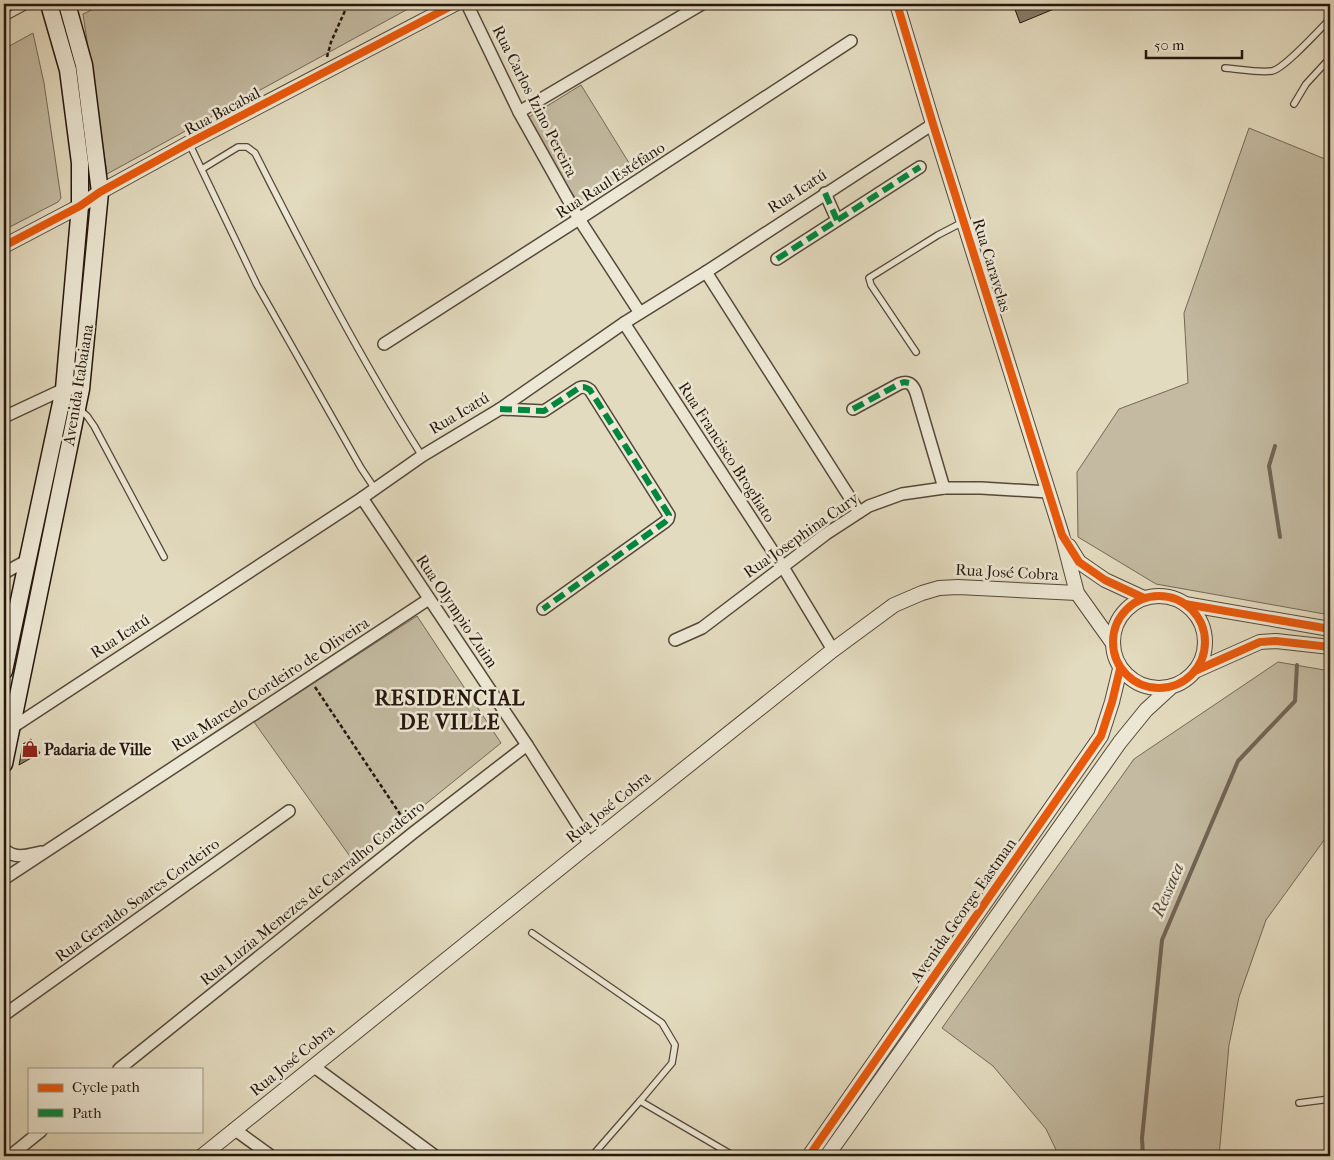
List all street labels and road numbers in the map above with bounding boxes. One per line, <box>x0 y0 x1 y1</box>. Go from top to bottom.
street label: Rua Carlos Izino Pereira <box>489 22 582 180</box>
street label: Rua Bacabal <box>181 83 264 139</box>
street label: Rua Raul Estéfano <box>552 138 668 222</box>
street label: Rua Icatú <box>764 165 830 217</box>
street label: Rua Caravelas <box>969 216 1015 314</box>
street label: Avenida Itabaiana <box>59 322 97 448</box>
street label: Rua Francisco Brogliato <box>674 378 780 526</box>
street label: Rua Icatú <box>426 388 492 438</box>
street label: Rua Josephina Cury <box>740 488 863 582</box>
street label: Rua Olympio Zuim <box>412 551 502 672</box>
street label: Rua José Cobra <box>955 560 1060 584</box>
street label: Rua Icatú <box>87 610 153 662</box>
street label: Rua Marcelo Cordeiro de Oliveira <box>168 613 373 755</box>
street label: Rua José Cobra <box>562 767 655 847</box>
street label: Rua Luzia Menezes de Carvalho Cordeiro <box>196 797 428 989</box>
street label: Rua Geraldo Soares Cordeiro <box>51 834 223 966</box>
street label: Avenida George Eastman <box>905 834 1020 987</box>
street label: Rua José Cobra <box>246 1020 339 1100</box>

